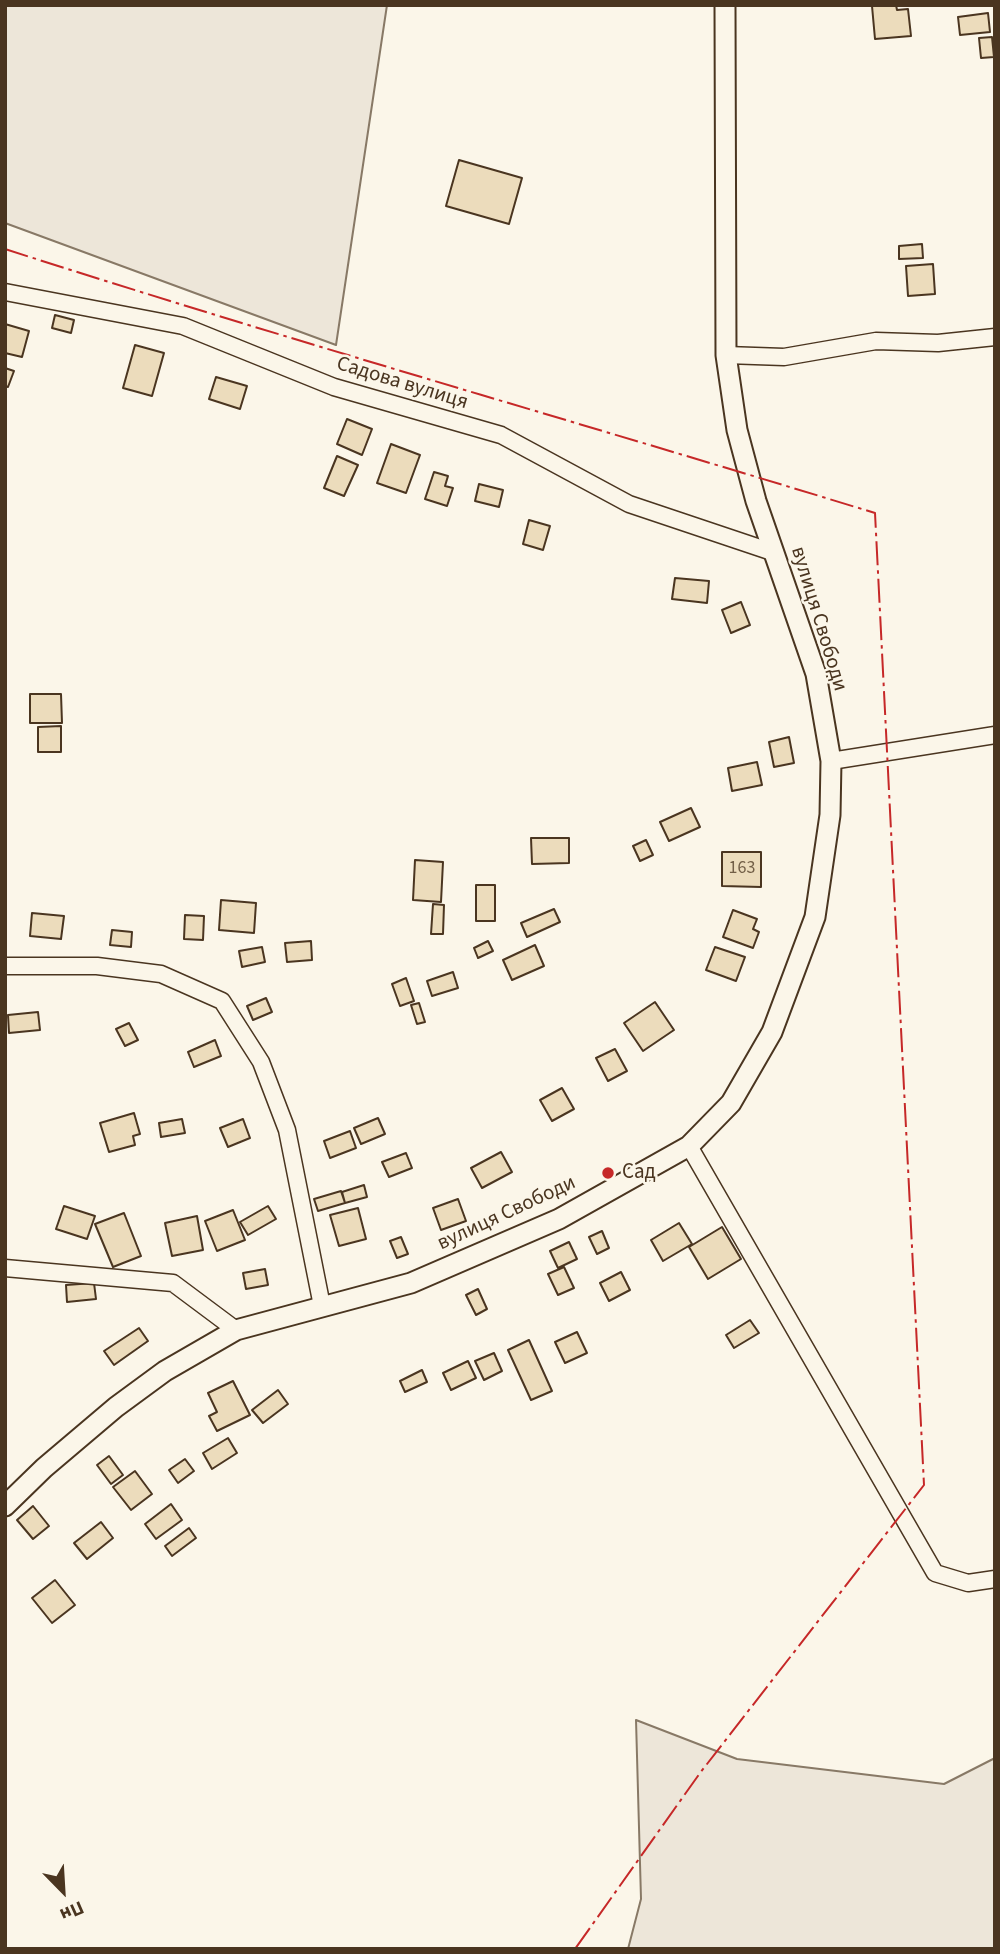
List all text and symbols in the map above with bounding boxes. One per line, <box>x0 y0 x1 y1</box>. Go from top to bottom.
street label: Садова вулиця <box>333 352 471 416</box>
street label: вулиця Свободи <box>784 544 852 694</box>
house number: 163 <box>729 858 755 880</box>
place label: Сад <box>622 1160 656 1186</box>
marker: Сад <box>600 1165 616 1181</box>
street label: вулиця Свободи <box>434 1171 580 1257</box>
north arrow <box>28 1856 98 1926</box>
text: Пн <box>55 1893 88 1928</box>

